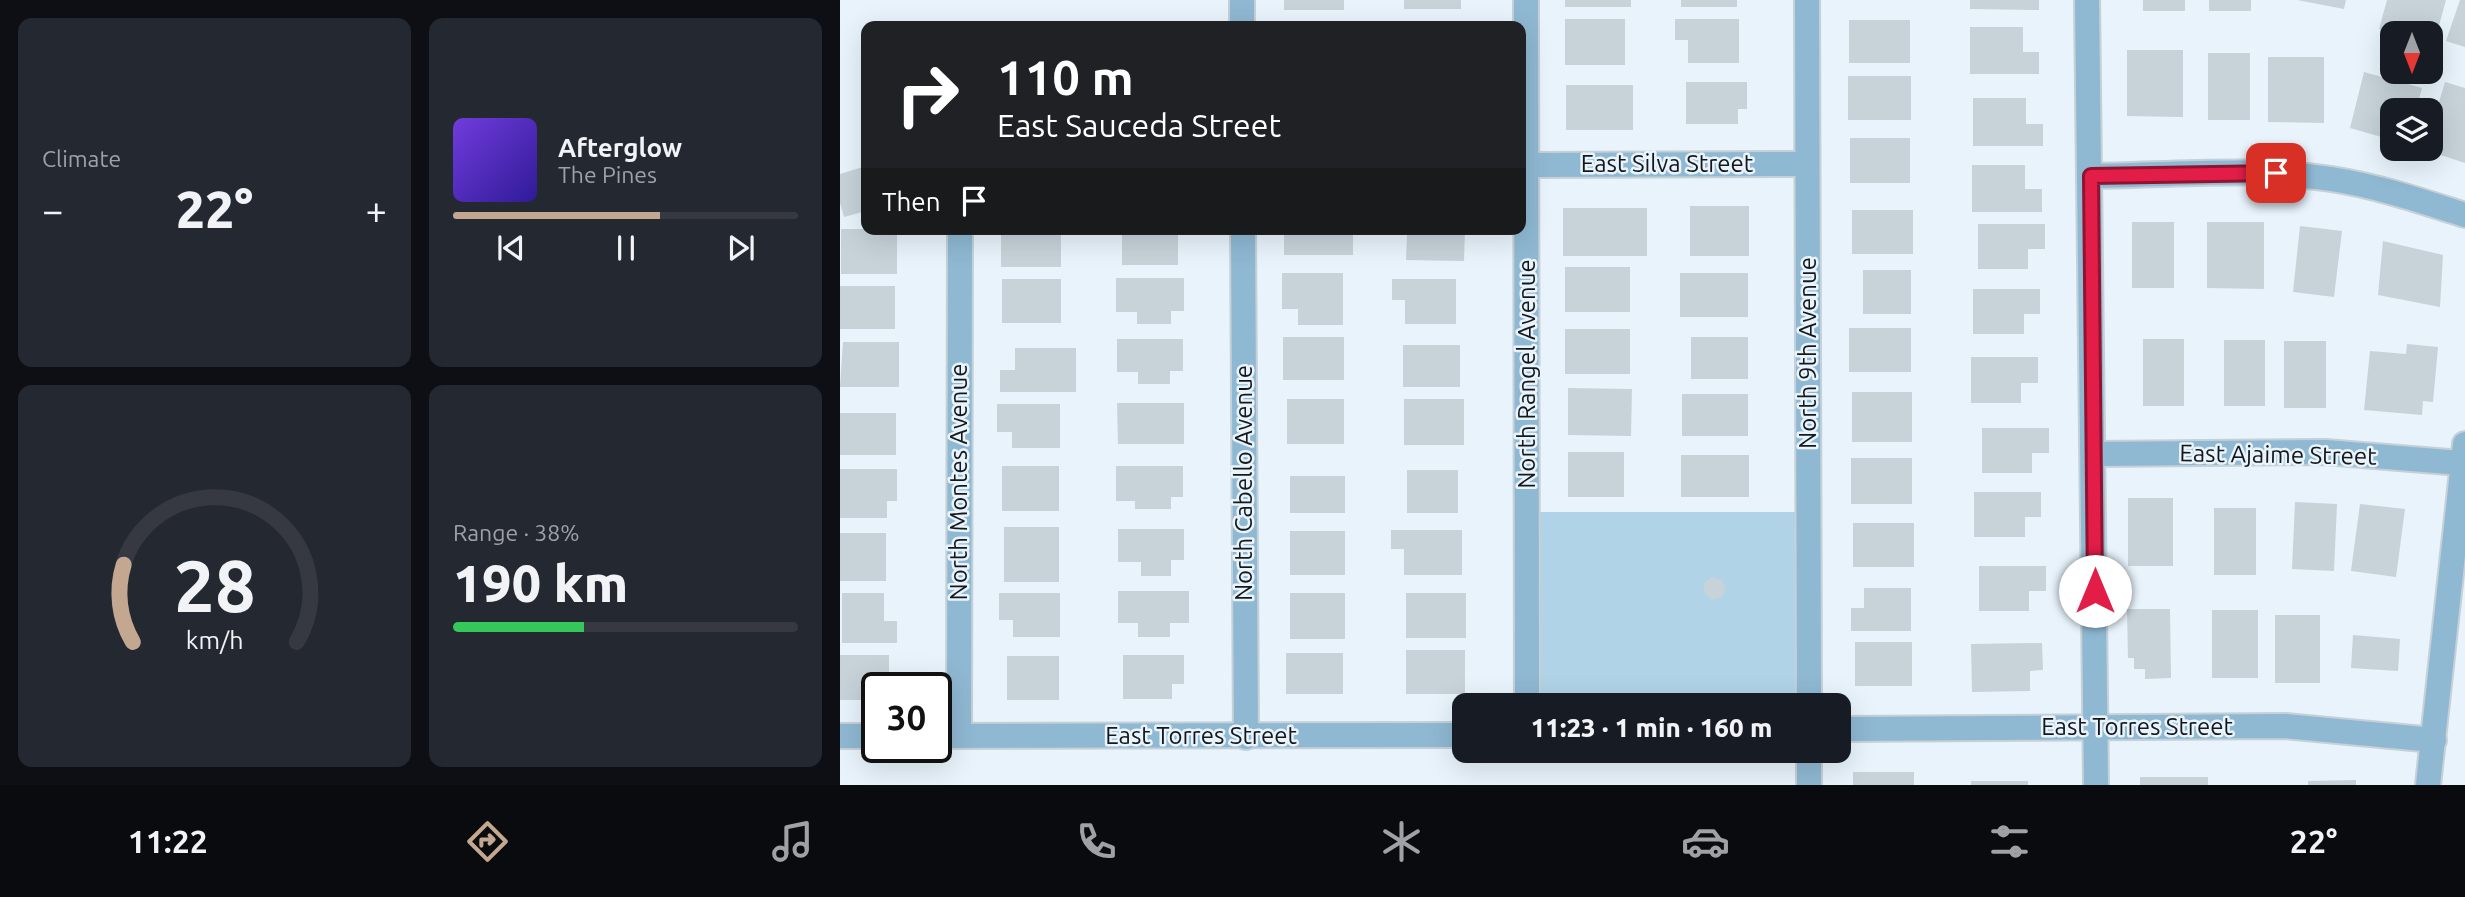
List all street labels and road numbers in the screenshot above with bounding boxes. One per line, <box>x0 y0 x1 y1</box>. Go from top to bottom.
street label: East Silva Street <box>1581 150 1754 177</box>
street label: North 9th Avenue <box>1794 257 1821 449</box>
street label: North Rangel Avenue <box>1513 259 1540 489</box>
street label: North Montes Avenue <box>945 364 972 600</box>
street label: North Cabello Avenue <box>1230 365 1257 601</box>
street label: East Ajaime Street <box>2179 439 2377 470</box>
street label: East Torres Street <box>2041 713 2233 740</box>
street label: East Torres Street <box>1105 722 1297 749</box>

